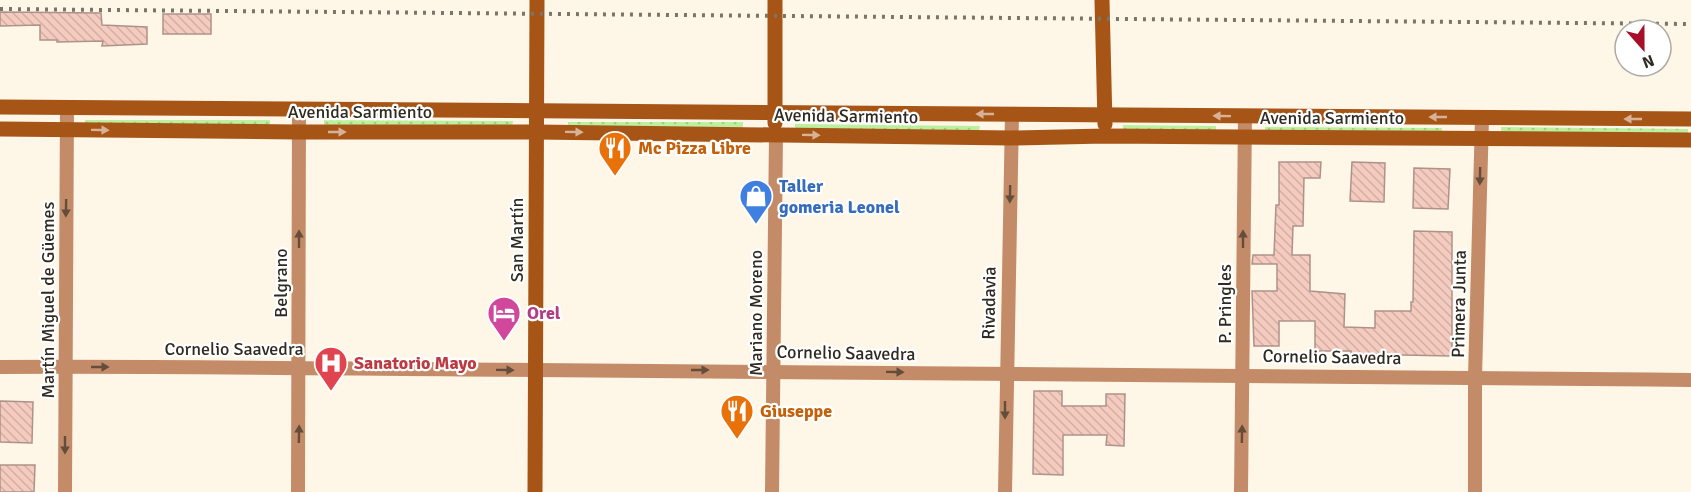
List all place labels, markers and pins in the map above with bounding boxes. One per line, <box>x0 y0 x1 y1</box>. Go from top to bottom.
restaurant icon: Mc Pizza Libre <box>597 130 633 177</box>
place label: Mc Pizza Libre <box>638 137 751 159</box>
place label: Taller gomeria Leonel <box>779 175 900 218</box>
shop icon: Taller gomeria Leonel <box>738 178 774 225</box>
hotel icon: Orel <box>486 295 522 342</box>
place label: Orel <box>527 302 561 324</box>
hospital icon: Sanatorio Mayo <box>313 345 349 392</box>
place label: Sanatorio Mayo <box>354 352 477 374</box>
restaurant icon: Giuseppe <box>719 393 755 440</box>
place label: Giuseppe <box>760 400 832 422</box>

